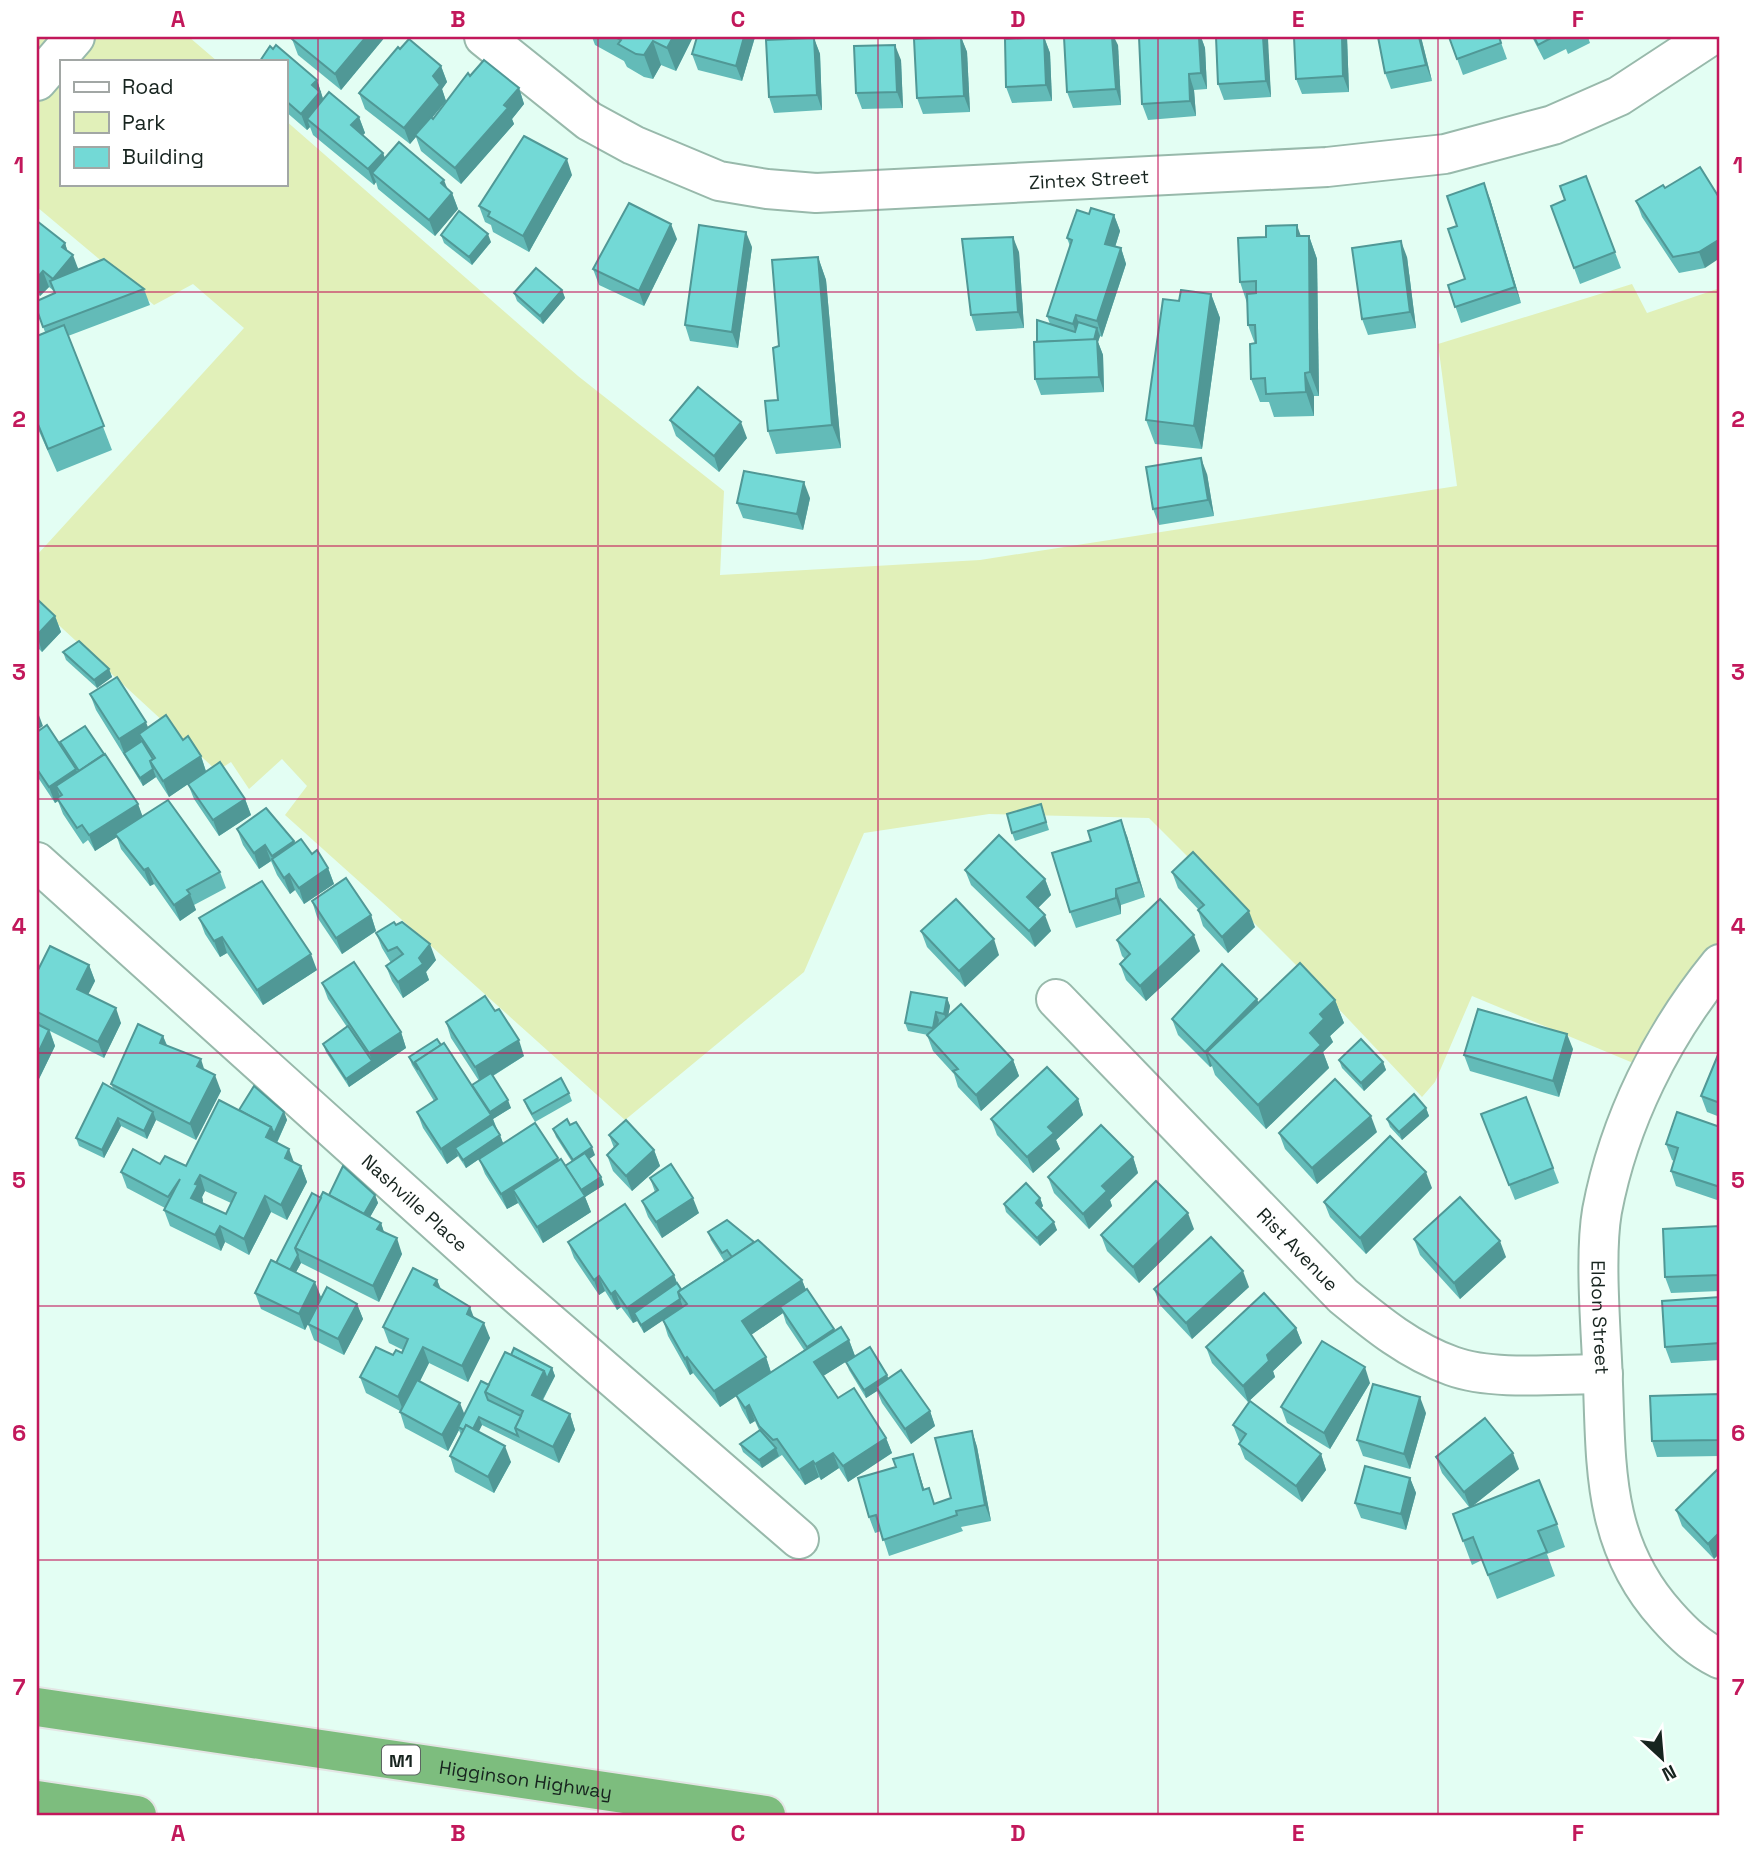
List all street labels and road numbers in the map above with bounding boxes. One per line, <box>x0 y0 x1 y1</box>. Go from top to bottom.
street label: Zintex Street <box>1028 164 1150 195</box>
street label: Nashville Place <box>357 1149 473 1257</box>
street label: Rist Avenue <box>1252 1202 1344 1296</box>
street label: Eldon Street <box>1586 1260 1615 1375</box>
road number: M1 <box>382 1745 420 1774</box>
street label: Higginson Highway <box>438 1754 614 1805</box>

